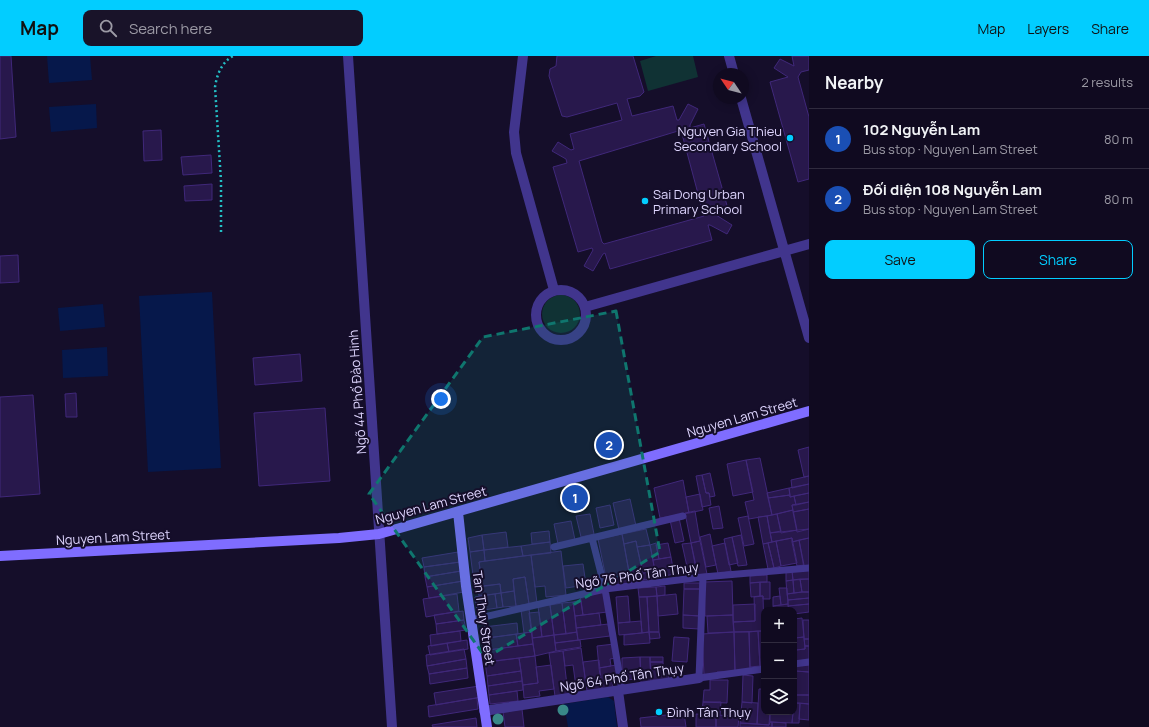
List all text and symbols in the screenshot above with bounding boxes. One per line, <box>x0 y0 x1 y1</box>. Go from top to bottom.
search box <box>83 10 363 46</box>
text: Map <box>20 15 59 41</box>
icon: search <box>97 17 119 39</box>
text: Search here <box>129 18 212 39</box>
text: Map <box>977 19 1005 38</box>
text: Layers <box>1027 19 1069 38</box>
text: Share <box>1091 19 1129 38</box>
north arrow <box>713 68 749 104</box>
text: Nearby <box>825 71 883 94</box>
text: 2 results <box>1081 73 1133 91</box>
text: 102 Nguyễn Lam <box>863 119 980 140</box>
place label: Nguyen Gia Thieu Secondary School <box>674 122 782 155</box>
text: 1 <box>835 130 841 148</box>
text: 80 m <box>1104 130 1133 148</box>
marker: Nguyen Gia Thieu Secondary School <box>785 133 795 143</box>
text: Bus stop · Nguyen Lam Street <box>863 140 1038 158</box>
text: Đối diện 108 Nguyễn Lam <box>863 179 1042 200</box>
place label: Sai Dong Urban Primary School <box>653 185 745 218</box>
text: 2 <box>834 190 842 208</box>
text: 80 m <box>1104 190 1133 208</box>
marker: Sai Dong Urban Primary School <box>640 196 650 206</box>
text: Bus stop · Nguyen Lam Street <box>863 200 1038 218</box>
button: Save <box>825 240 975 279</box>
button: Share <box>983 240 1133 279</box>
street label: Ngõ 44 Phố Đào Hinh <box>344 329 370 455</box>
your location <box>431 389 451 409</box>
street label: Nguyen Lam Street <box>685 393 799 441</box>
pin: 2 <box>596 430 622 460</box>
street label: Nguyen Lam Street <box>373 482 489 528</box>
pin: 1 <box>562 483 588 513</box>
street label: Nguyen Lam Street <box>55 525 171 549</box>
street label: Ngõ 76 Phố Tân Thụy <box>574 557 700 593</box>
street label: Tan Thuy Street <box>468 570 500 666</box>
map controls <box>761 607 797 715</box>
button: + <box>761 607 797 643</box>
button: − <box>761 643 797 679</box>
street label: Ngõ 64 Phố Tân Thụy <box>559 658 686 696</box>
button: layers <box>761 679 797 715</box>
place label: Đình Tân Thụy <box>667 703 751 721</box>
marker: Đình Tân Thụy <box>654 707 664 717</box>

